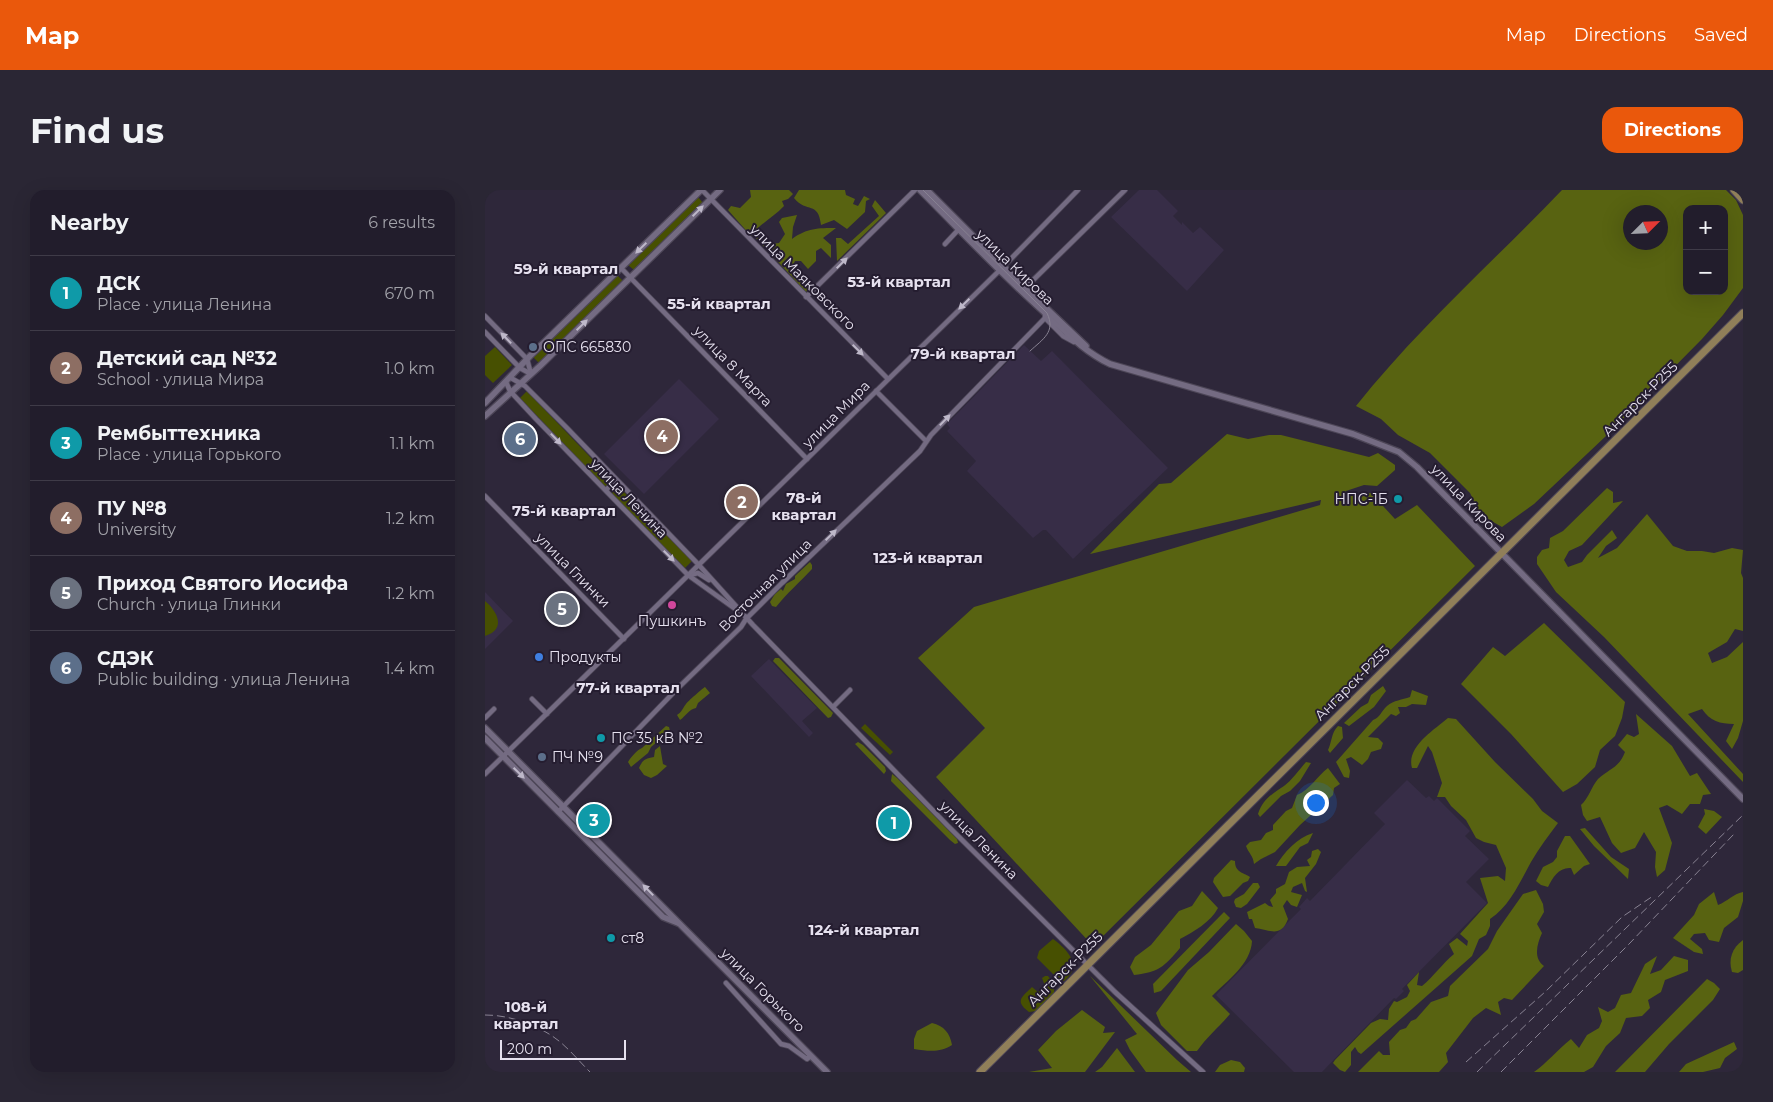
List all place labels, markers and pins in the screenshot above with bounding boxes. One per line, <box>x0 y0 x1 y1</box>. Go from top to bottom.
place label: ОПС 665830 <box>543 338 631 356</box>
marker: ОПС 665830 <box>527 341 539 353</box>
pin: 4 <box>646 417 678 455</box>
pin: 6 <box>504 420 536 458</box>
pin: 2 <box>726 483 758 521</box>
place label: НПС-1Б <box>1335 490 1388 508</box>
marker: НПС-1Б <box>1392 493 1404 505</box>
pin: 5 <box>546 590 578 628</box>
marker: Пушкинъ <box>666 599 678 611</box>
place label: Пушкинъ <box>638 612 706 630</box>
place label: Продукты <box>549 648 622 666</box>
marker: Продукты <box>533 651 545 663</box>
place label: ПС 35 кВ №2 <box>611 729 703 747</box>
marker: ПС 35 кВ №2 <box>595 732 607 744</box>
place label: ПЧ №9 <box>552 748 603 766</box>
marker: ПЧ №9 <box>536 751 548 763</box>
pin: 3 <box>578 801 610 839</box>
pin: 1 <box>878 804 910 842</box>
place label: ст8 <box>621 929 644 947</box>
marker: ст8 <box>605 932 617 944</box>

